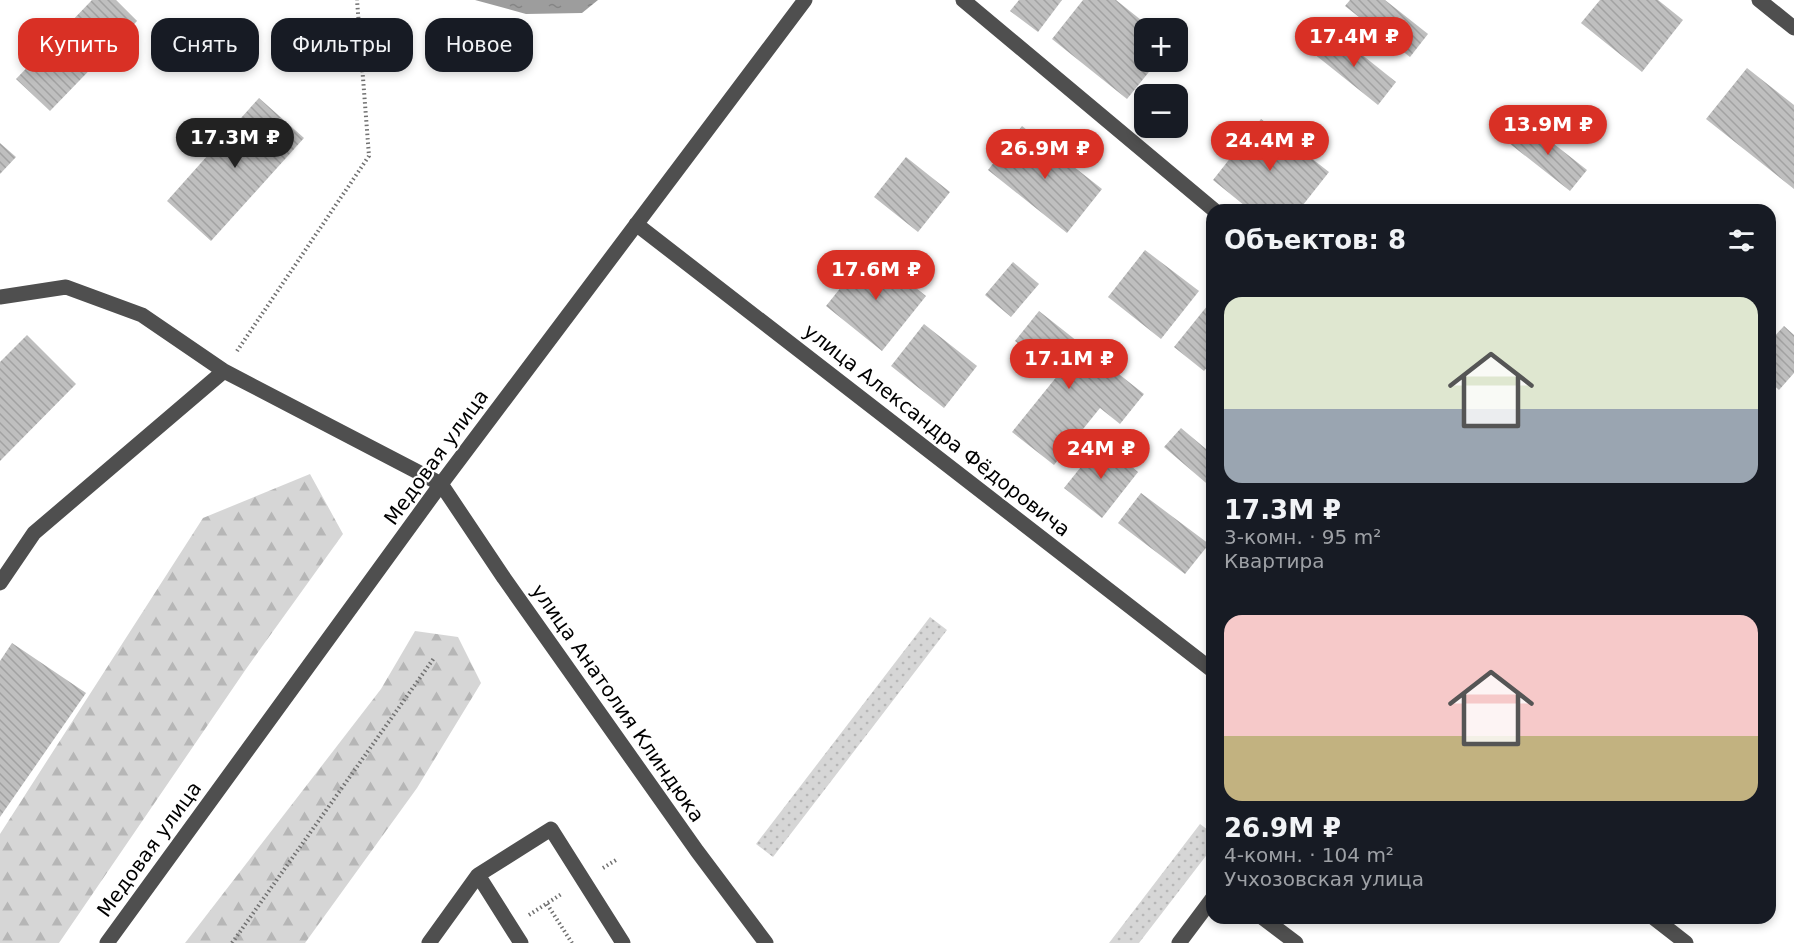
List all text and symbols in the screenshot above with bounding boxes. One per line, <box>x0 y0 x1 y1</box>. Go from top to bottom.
pin: 17.4M ₽ <box>1299 17 1409 68</box>
chip: Купить <box>18 18 139 72</box>
chip: Снять <box>151 18 259 72</box>
chip: Фильтры <box>271 18 413 72</box>
chip: Новое <box>425 18 533 72</box>
map controls <box>1134 18 1188 138</box>
button: + <box>1134 18 1188 72</box>
text: 17.4M ₽ <box>1309 24 1399 48</box>
button: − <box>1134 84 1188 138</box>
pin: 13.9M ₽ <box>1493 105 1603 156</box>
text: 13.9M ₽ <box>1503 112 1593 136</box>
pin: 17.3M ₽ <box>180 118 290 169</box>
pin: 24.4M ₽ <box>1215 121 1325 172</box>
text: 17.3M ₽ <box>190 125 280 149</box>
text: 24.4M ₽ <box>1225 128 1315 152</box>
pin: 26.9M ₽ <box>990 129 1100 180</box>
text: 26.9M ₽ <box>1000 136 1090 160</box>
icon: filters <box>1725 224 1758 257</box>
text: Объектов: 8 <box>1224 225 1406 255</box>
pin: 17.6M ₽ <box>821 250 931 301</box>
text: 17.6M ₽ <box>831 257 921 281</box>
street label: улица Александра Фёдоровича <box>799 318 1075 542</box>
icon: home <box>1437 336 1545 444</box>
pin: 17.1M ₽ <box>1014 339 1124 390</box>
text: 17.1M ₽ <box>1024 346 1114 370</box>
street label: Медовая улица <box>379 385 493 529</box>
pin: 24M ₽ <box>1059 429 1143 480</box>
text: 24M ₽ <box>1067 436 1135 460</box>
text: 17.3M ₽ <box>1224 495 1341 525</box>
text: 3-комн. · 95 m² <box>1224 525 1381 549</box>
text: Квартира <box>1224 549 1325 573</box>
street label: улица Анатолия Клиндюка <box>526 579 710 827</box>
icon: home <box>1437 654 1545 762</box>
street label: Медовая улица <box>92 777 206 921</box>
text: 26.9M ₽ <box>1224 813 1341 843</box>
text: 4-комн. · 104 m² <box>1224 843 1394 867</box>
text: Учхозовская улица <box>1224 867 1424 891</box>

